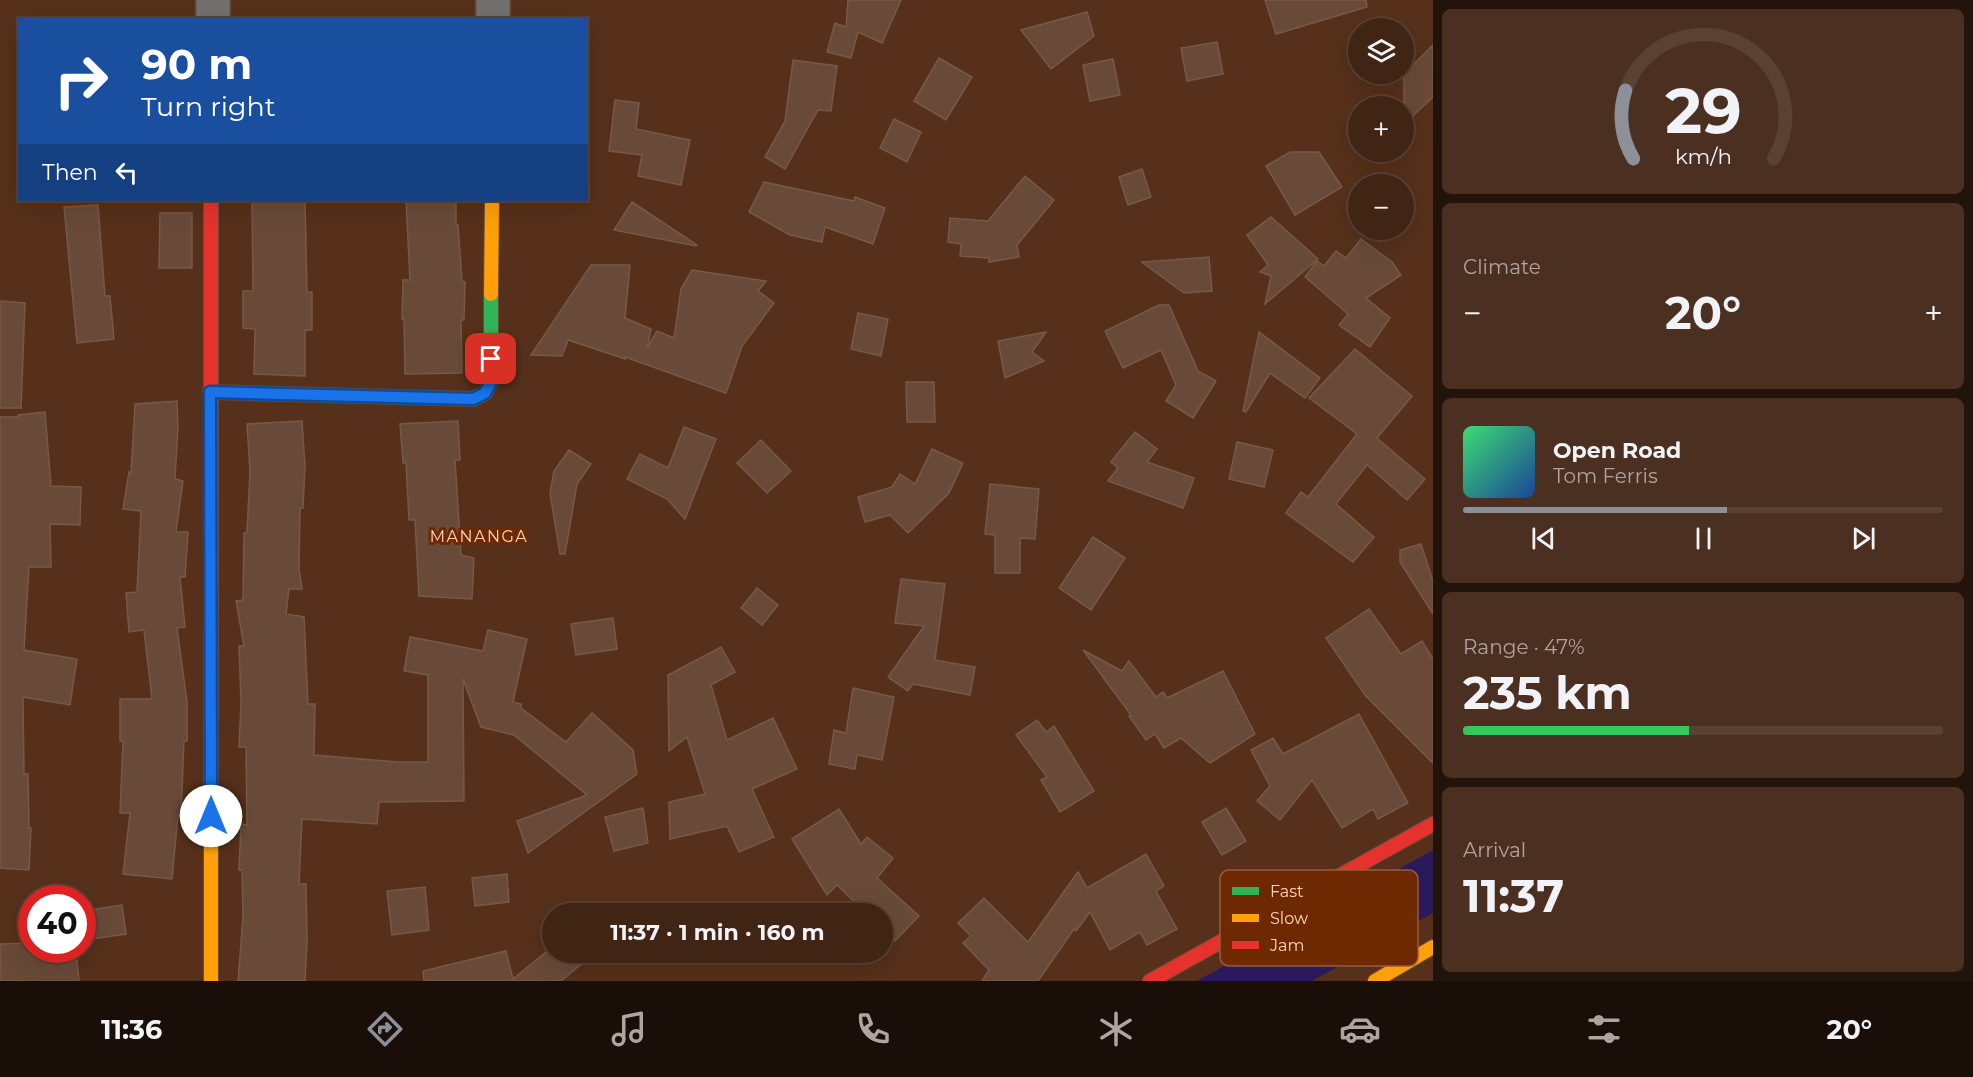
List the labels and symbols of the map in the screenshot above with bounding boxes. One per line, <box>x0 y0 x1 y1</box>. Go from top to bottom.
pin <box>465 333 516 384</box>
district label: MANANGA <box>430 527 528 546</box>
position arrow <box>179 784 243 848</box>
legend <box>1220 870 1418 966</box>
text: Fast <box>1270 882 1304 901</box>
speed limit sign: 40 <box>18 885 96 963</box>
text: Slow <box>1270 909 1308 928</box>
text: Jam <box>1269 936 1304 955</box>

